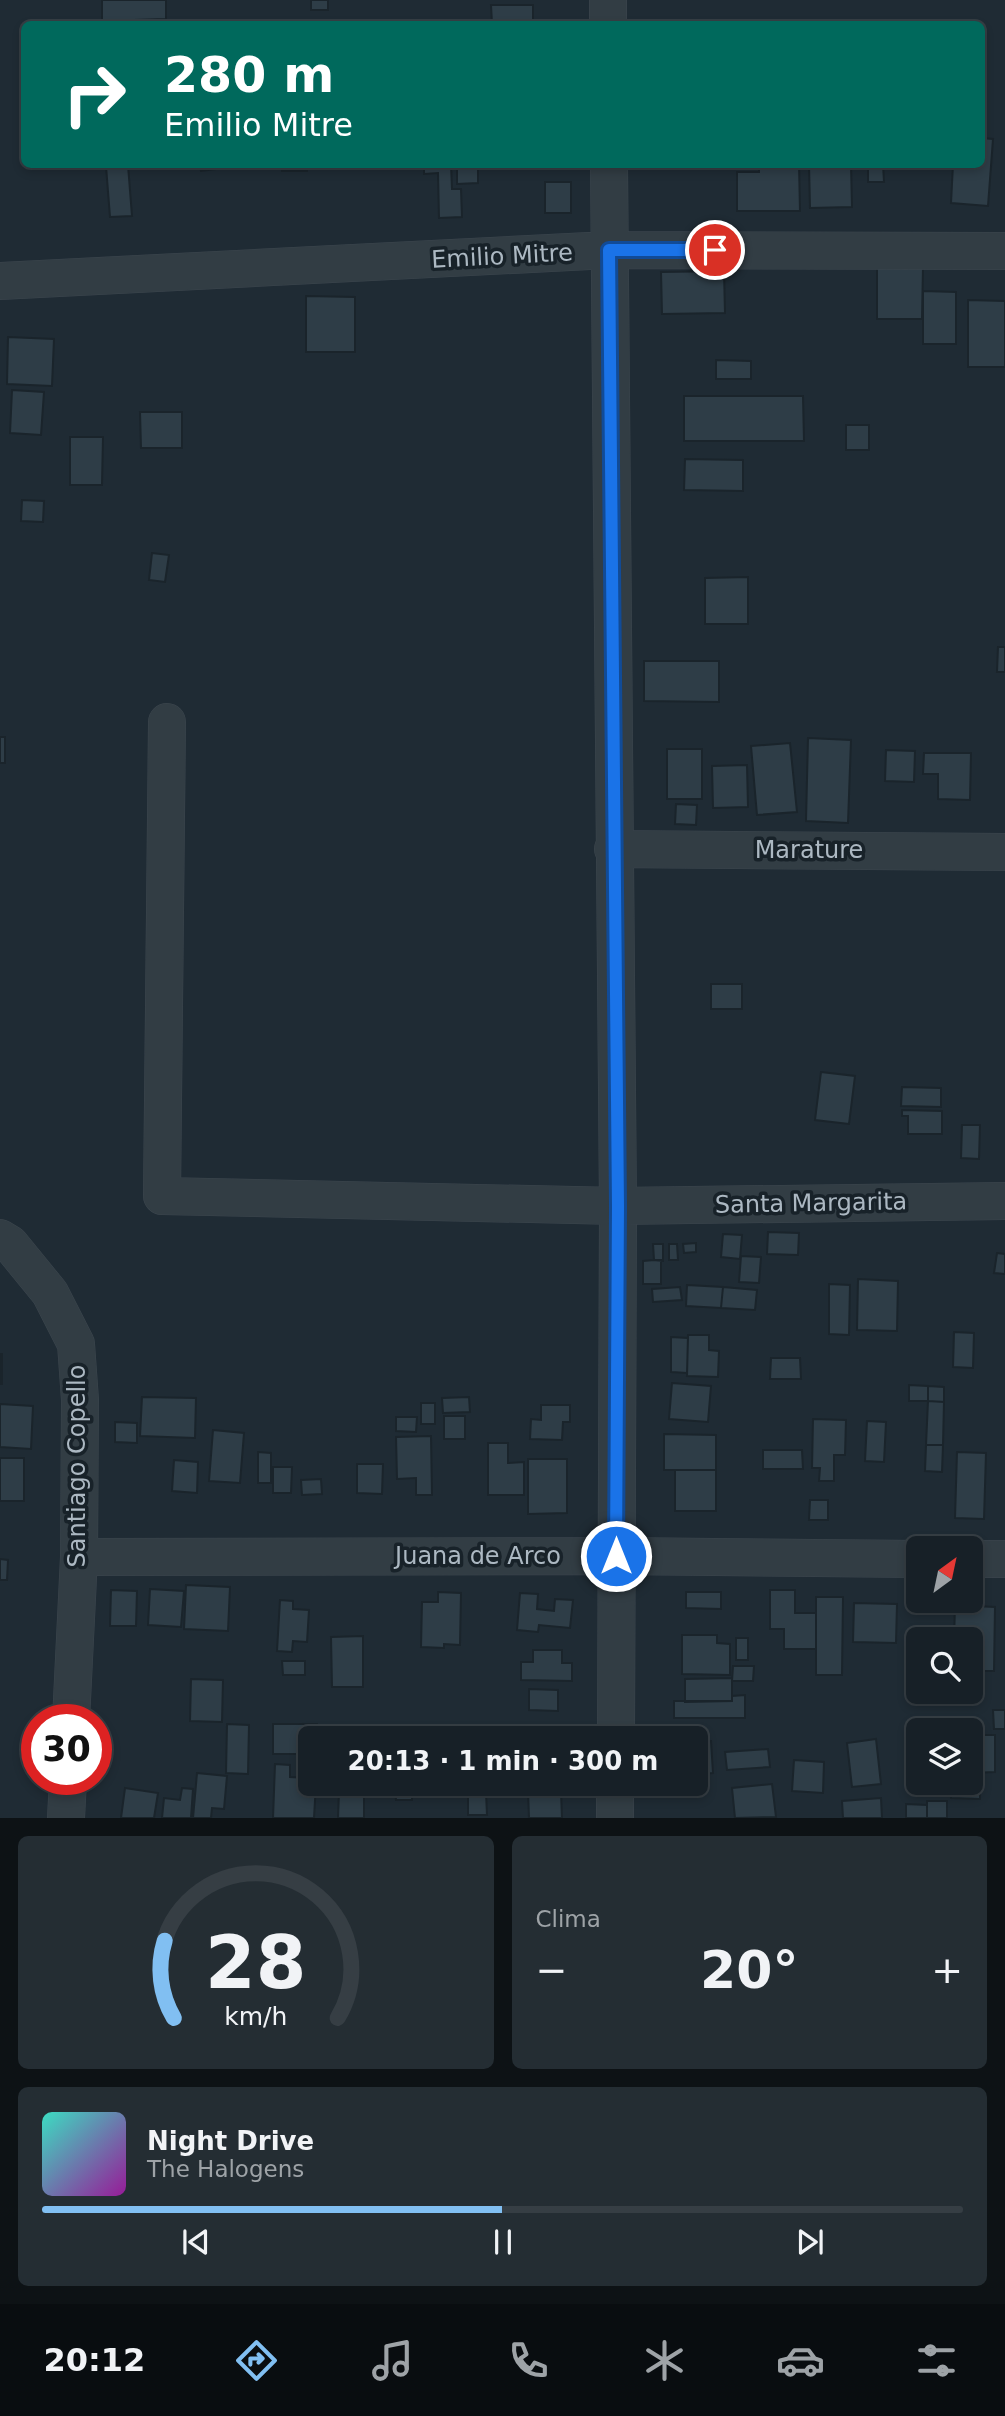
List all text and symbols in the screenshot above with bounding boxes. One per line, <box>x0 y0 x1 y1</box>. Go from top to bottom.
text: 280 m <box>164 47 334 104</box>
icon: right <box>49 49 140 140</box>
text: Emilio Mitre <box>164 106 353 144</box>
pin <box>685 220 745 280</box>
icon: arrive <box>696 231 734 269</box>
street label: Emilio Mitre <box>430 238 574 274</box>
street label: Marature <box>755 836 863 864</box>
street label: Santa Margarita <box>715 1187 907 1219</box>
street label: Santiago Copello <box>63 1365 91 1567</box>
position arrow <box>579 1519 653 1593</box>
north arrow <box>906 1536 984 1614</box>
map controls <box>906 1536 983 1795</box>
street label: Juana de Arco <box>393 1542 561 1570</box>
button: search <box>906 1627 983 1704</box>
speed limit sign: 30 <box>21 1704 112 1795</box>
button: layers <box>906 1718 983 1795</box>
text: 20:13 · 1 min · 300 m <box>348 1746 658 1776</box>
text: Clima <box>536 1906 601 1932</box>
text: 28 <box>205 1921 306 2006</box>
text: 20° <box>700 1940 798 2000</box>
text: − <box>536 1948 567 1992</box>
text: + <box>931 1948 963 1992</box>
text: km/h <box>224 2002 287 2031</box>
text: Night Drive <box>147 2126 314 2156</box>
text: The Halogens <box>147 2156 304 2182</box>
icon: previous <box>177 2223 215 2261</box>
icon: pause <box>484 2223 522 2261</box>
icon: next <box>791 2223 829 2261</box>
icon: directions <box>232 2336 281 2385</box>
icon: music <box>368 2336 417 2385</box>
icon: phone <box>504 2336 553 2385</box>
icon: climate <box>640 2336 689 2385</box>
icon: car <box>776 2336 825 2385</box>
icon: filters <box>912 2336 961 2385</box>
text: 20:12 <box>44 2341 145 2379</box>

